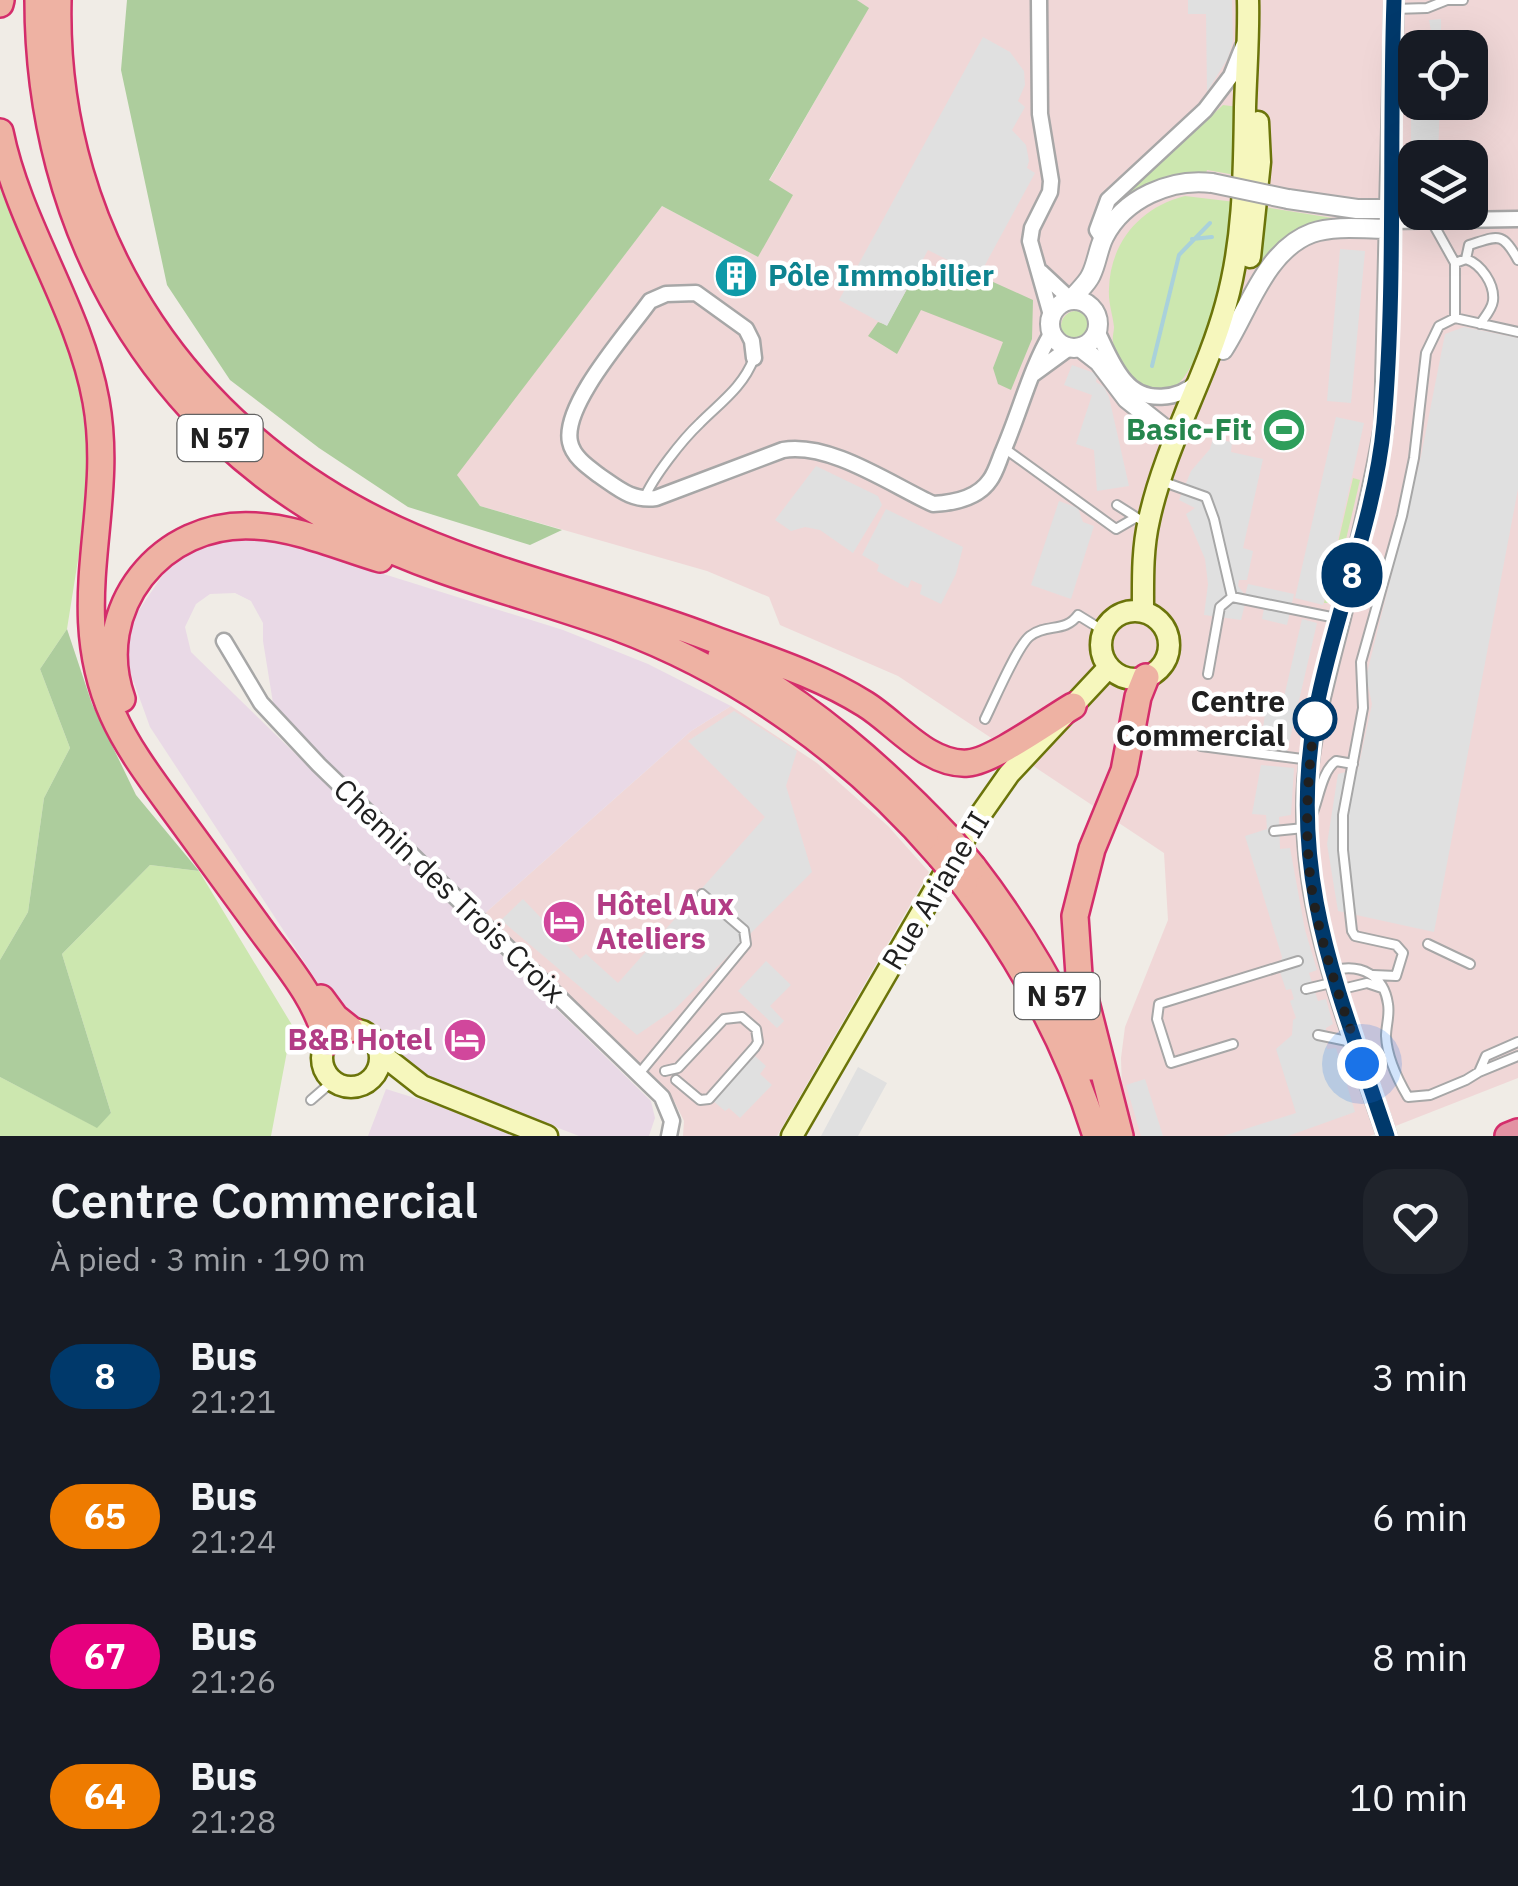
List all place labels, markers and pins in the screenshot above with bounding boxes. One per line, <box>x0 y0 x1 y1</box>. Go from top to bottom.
building icon: Pôle Immobilier <box>713 253 759 299</box>
place label: Pôle Immobilier <box>768 255 994 294</box>
sports icon: Basic-Fit <box>1261 407 1307 453</box>
place label: Basic-Fit <box>1126 409 1252 448</box>
place label: Centre Commercial <box>1116 681 1285 754</box>
marker: Centre Commercial <box>1294 698 1336 740</box>
place label: Hôtel Aux Ateliers <box>596 884 734 957</box>
hotel icon: Hôtel Aux Ateliers <box>541 899 587 945</box>
hotel icon: B&B Hotel <box>442 1017 488 1063</box>
place label: B&B Hotel <box>287 1019 432 1058</box>

